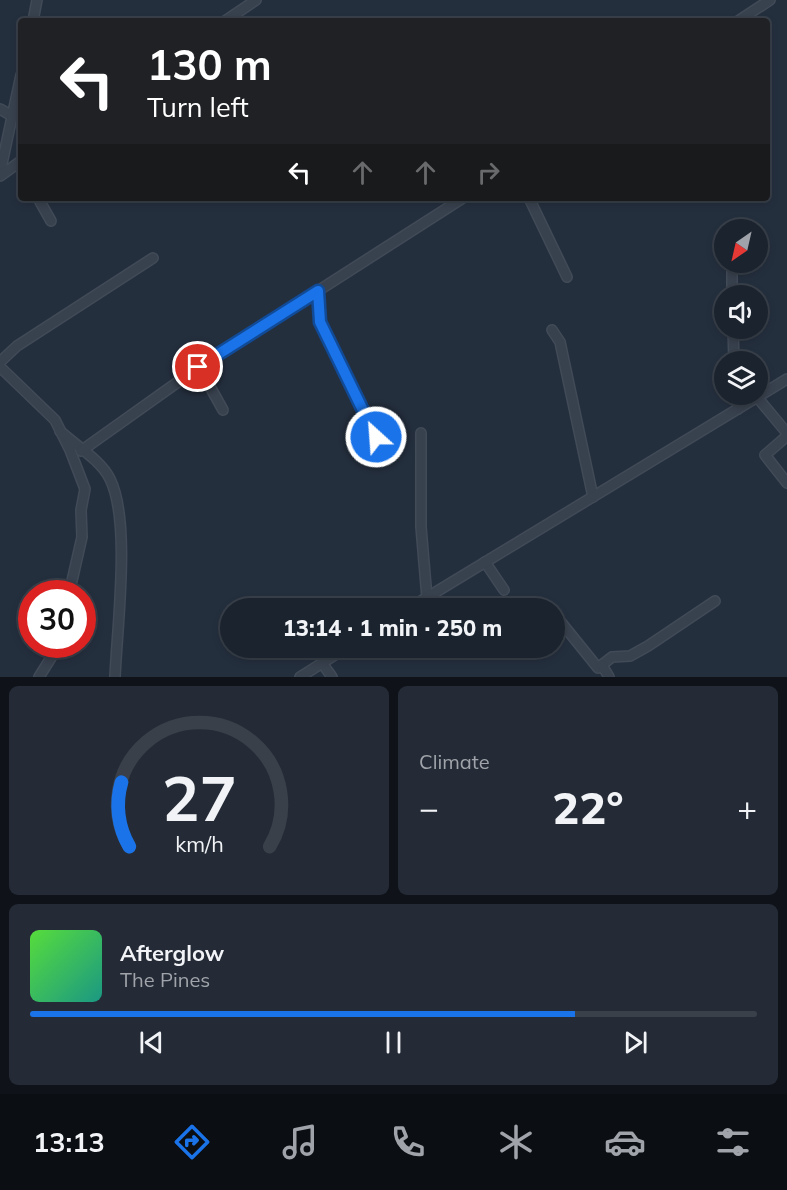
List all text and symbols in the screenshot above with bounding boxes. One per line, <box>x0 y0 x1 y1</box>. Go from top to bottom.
text: 130 m <box>147 38 272 91</box>
icon: left <box>48 42 126 120</box>
text: Turn left <box>147 90 249 124</box>
icon: left <box>283 156 316 189</box>
icon: ahead <box>346 156 379 189</box>
icon: ahead <box>409 156 442 189</box>
icon: right <box>472 156 505 189</box>
north arrow <box>714 219 768 273</box>
map controls <box>714 219 768 405</box>
button: sound <box>714 285 768 339</box>
pin <box>172 341 223 392</box>
icon: arrive <box>181 350 214 383</box>
button: layers <box>714 351 768 405</box>
position arrow <box>344 405 408 469</box>
speed limit sign: 30 <box>18 580 96 658</box>
text: 13:14 · 1 min · 250 m <box>283 614 502 642</box>
text: Climate <box>419 749 490 774</box>
text: 27 <box>162 758 236 837</box>
text: 22° <box>552 779 624 835</box>
text: − <box>419 787 439 828</box>
text: + <box>737 787 757 828</box>
text: km/h <box>175 831 223 858</box>
text: Afterglow <box>120 939 224 967</box>
text: The Pines <box>120 967 210 992</box>
icon: previous <box>135 1026 168 1059</box>
icon: pause <box>377 1026 410 1059</box>
icon: next <box>619 1026 652 1059</box>
icon: directions <box>171 1121 213 1163</box>
icon: music <box>279 1121 321 1163</box>
icon: phone <box>387 1121 429 1163</box>
icon: climate <box>495 1121 537 1163</box>
icon: car <box>604 1121 646 1163</box>
icon: filters <box>712 1121 754 1163</box>
text: 13:13 <box>33 1125 105 1159</box>

